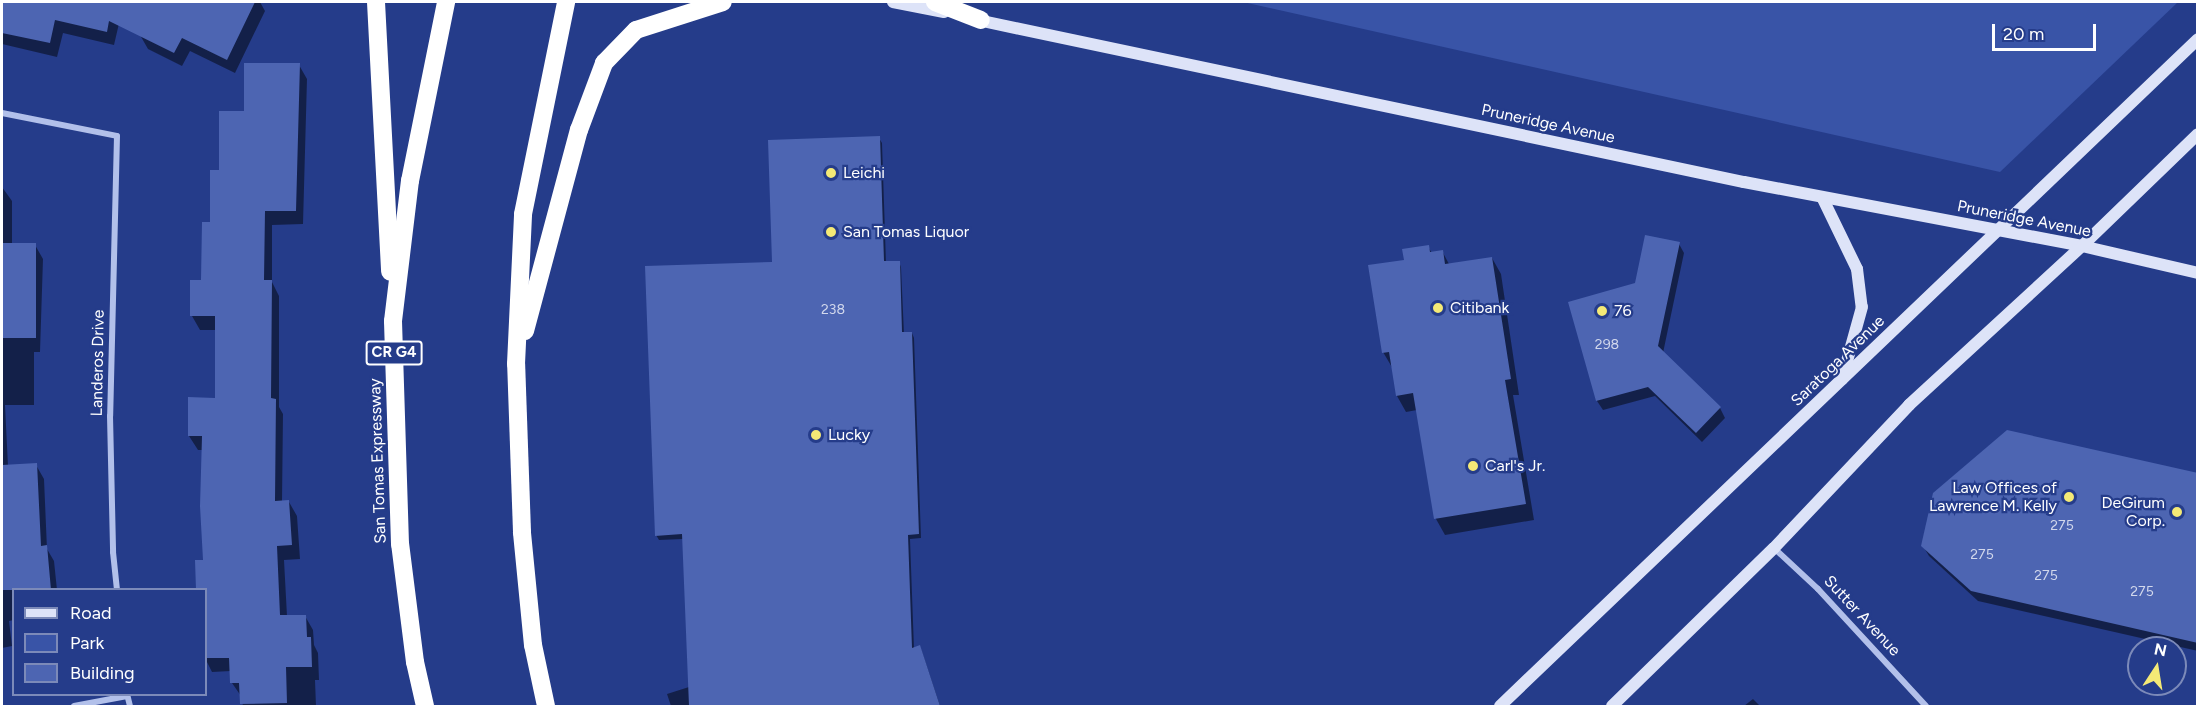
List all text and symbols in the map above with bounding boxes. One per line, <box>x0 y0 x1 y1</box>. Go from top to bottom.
scale bar <box>1995 12 2098 50</box>
text: 20 m <box>2003 23 2044 45</box>
street label: Pruneridge Avenue <box>1480 100 1616 148</box>
place label: Leichi <box>843 163 885 183</box>
marker: Leichi <box>824 166 838 180</box>
street label: Pruneridge Avenue <box>1955 197 2093 241</box>
place label: San Tomas Liquor <box>843 222 969 242</box>
marker: San Tomas Liquor <box>824 225 838 239</box>
place label: Citibank <box>1450 298 1509 318</box>
marker: Citibank <box>1431 301 1445 315</box>
place label: 76 <box>1614 301 1632 321</box>
house number: 238 <box>821 302 845 318</box>
marker: 76 <box>1595 304 1609 318</box>
street label: Landeros Drive <box>87 310 109 416</box>
street label: Saratoga Avenue <box>1787 312 1889 410</box>
house number: 298 <box>1595 337 1619 353</box>
road number: CR G4 <box>366 341 422 365</box>
street label: San Tomas Expressway <box>366 378 390 544</box>
place label: Lucky <box>828 425 870 445</box>
marker: Lucky <box>809 428 823 442</box>
place label: Carl's Jr. <box>1485 456 1545 476</box>
marker: Carl's Jr. <box>1466 459 1480 473</box>
place label: Law Offices of Lawrence M. Kelly <box>1929 478 2057 516</box>
marker: Law Offices of Lawrence M. Kelly <box>2062 490 2076 504</box>
place label: DeGirum Corp. <box>2101 493 2165 531</box>
marker: DeGirum Corp. <box>2170 505 2184 519</box>
house number: 275 <box>2050 518 2074 534</box>
house number: 275 <box>1970 547 1994 563</box>
house number: 275 <box>2034 568 2058 584</box>
street label: Sutter Avenue <box>1820 572 1904 660</box>
house number: 275 <box>2130 584 2154 600</box>
legend <box>12 588 207 696</box>
text: Road <box>70 602 111 624</box>
text: Park <box>70 632 104 654</box>
north arrow <box>2127 636 2187 696</box>
text: N <box>2152 639 2168 660</box>
text: Building <box>70 662 135 684</box>

